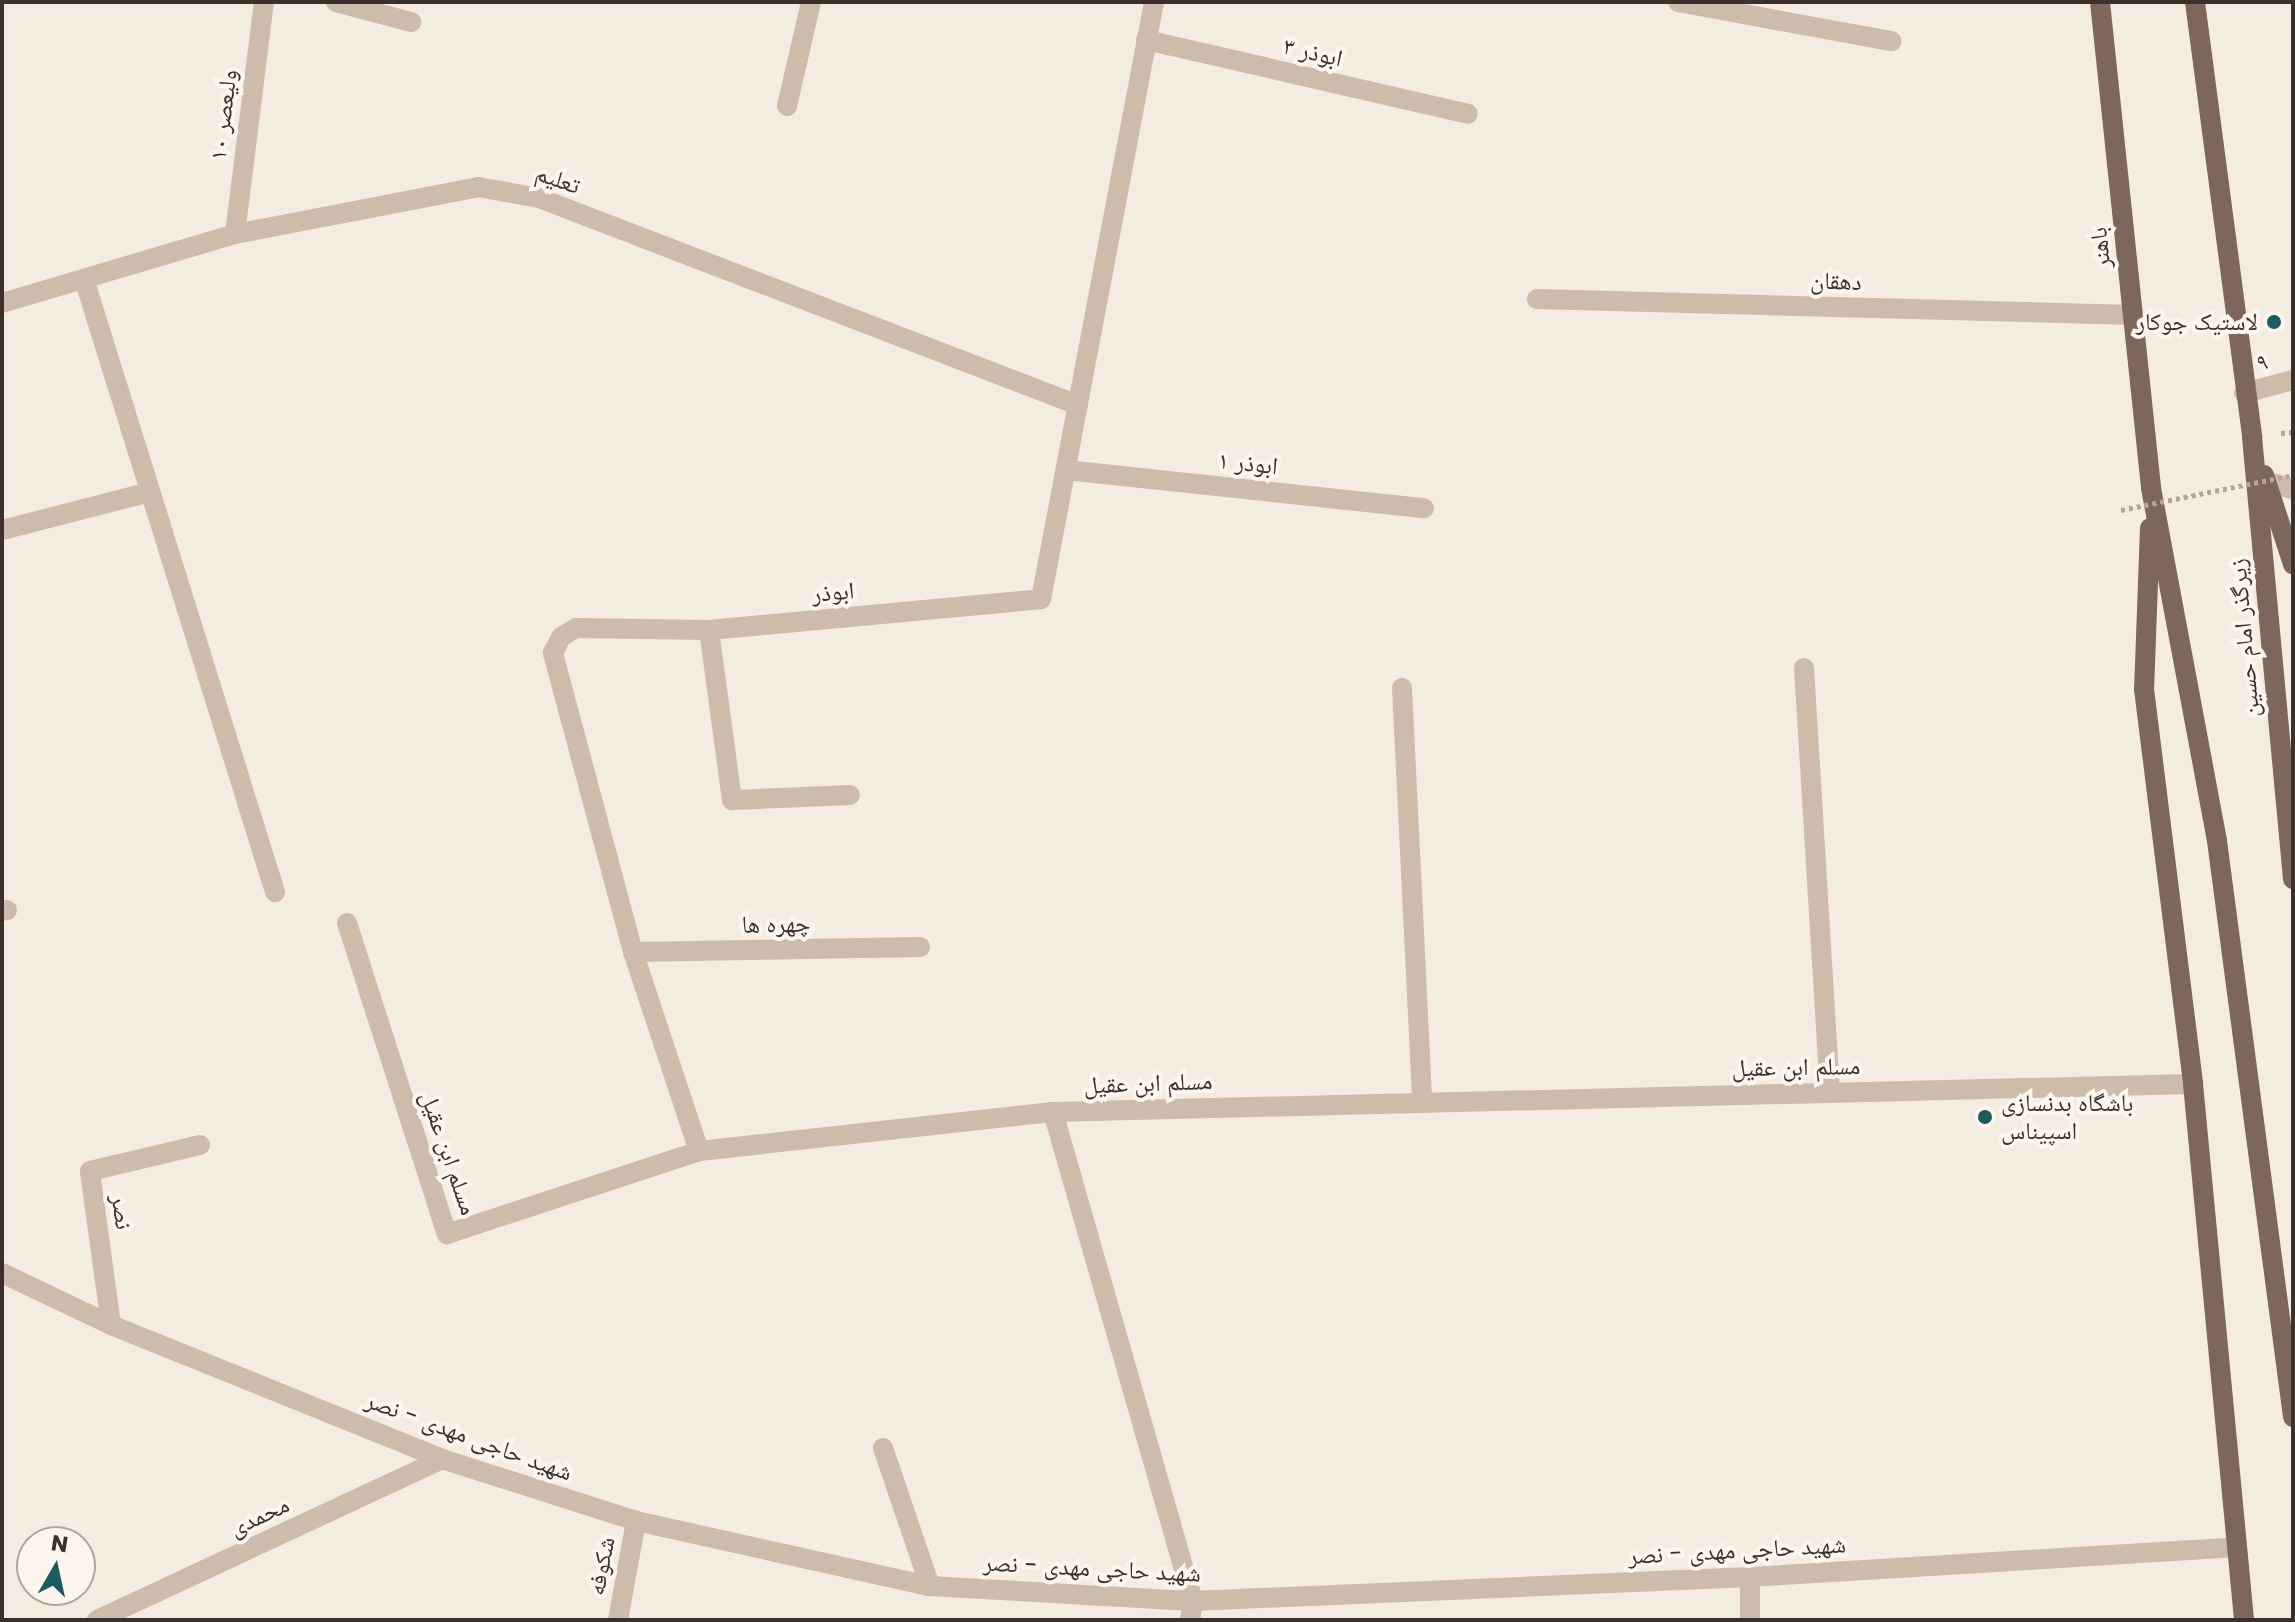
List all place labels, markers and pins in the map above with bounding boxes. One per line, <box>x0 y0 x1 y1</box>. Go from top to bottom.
place label: لاستیک جوکار <box>2136 308 2258 336</box>
marker: لاستیک جوکار <box>2265 313 2283 331</box>
place label: باشگاه بدنسازی اسپیناس <box>2001 1089 2133 1145</box>
marker: باشگاه بدنسازی اسپیناس <box>1976 1108 1994 1126</box>

